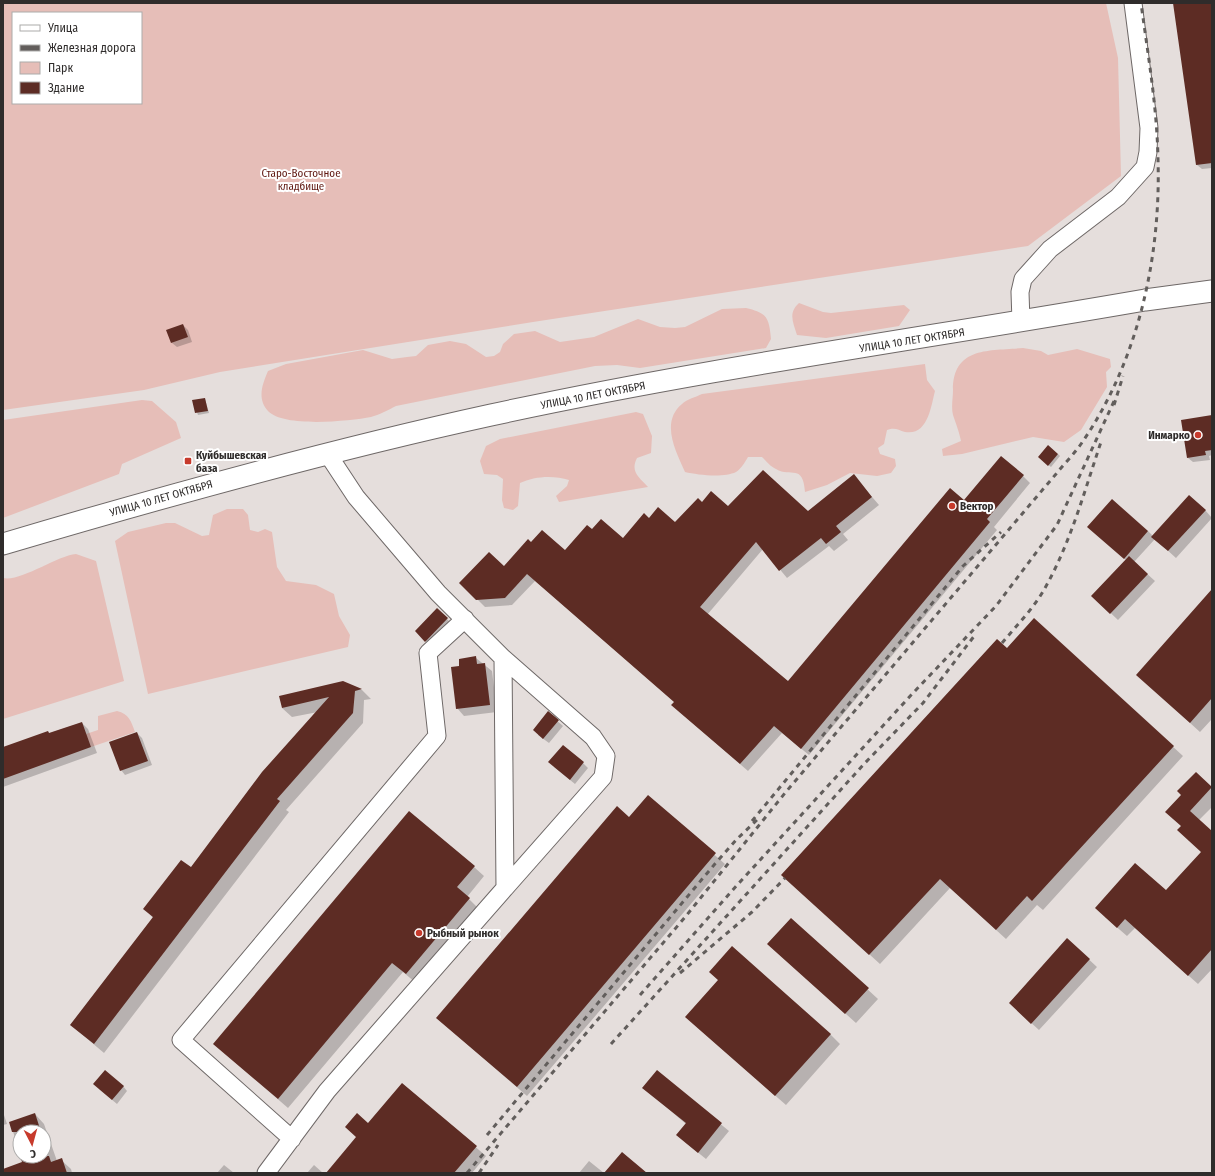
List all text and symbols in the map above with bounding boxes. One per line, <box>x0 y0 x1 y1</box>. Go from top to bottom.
legend <box>12 12 142 104</box>
text: Улица <box>47 21 78 35</box>
text: Железная дорога <box>48 41 136 55</box>
text: Парк <box>48 61 74 75</box>
text: Здание <box>48 81 84 95</box>
park label: Старо-Восточное кладбище <box>261 167 341 193</box>
street label: УЛИЦА 10 ЛЕТ ОКТЯБРЯ <box>857 326 966 355</box>
street label: УЛИЦА 10 ЛЕТ ОКТЯБРЯ <box>539 379 647 412</box>
place label: Инмарко <box>1148 429 1190 442</box>
marker: Инмарко <box>1193 430 1203 440</box>
place label: Куйбышевская база <box>196 449 267 475</box>
marker: Куйбышевская база <box>183 456 193 466</box>
street label: УЛИЦА 10 ЛЕТ ОКТЯБРЯ <box>107 478 214 520</box>
place label: Вектор <box>960 500 994 513</box>
marker: Вектор <box>947 501 957 511</box>
place label: Рыбный рынок <box>427 927 499 940</box>
marker: Рыбный рынок <box>414 928 424 938</box>
north arrow <box>12 1124 52 1164</box>
text: С <box>29 1147 37 1160</box>

